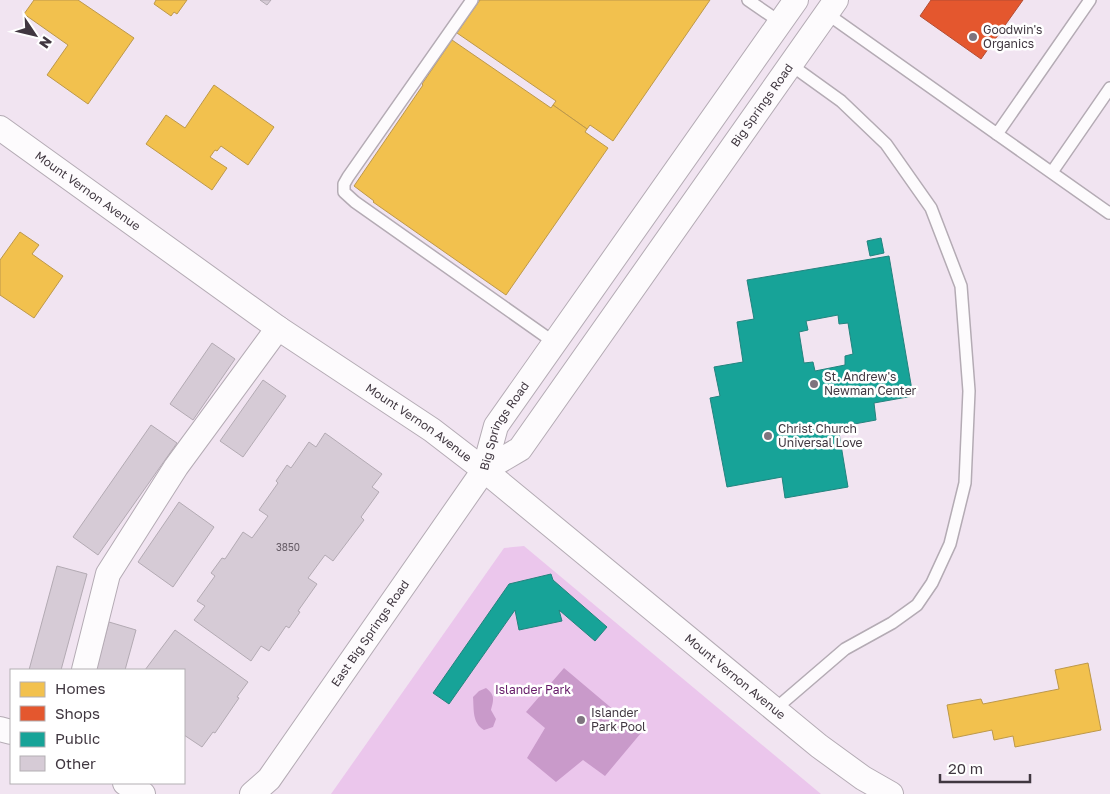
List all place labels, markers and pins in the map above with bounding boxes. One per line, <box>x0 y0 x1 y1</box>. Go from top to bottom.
place label: Goodwin's Organics <box>983 22 1042 51</box>
marker: Goodwin's Organics <box>967 31 979 43</box>
place label: St. Andrew's Newman Center <box>824 369 917 398</box>
marker: St. Andrew's Newman Center <box>808 378 820 390</box>
place label: Christ Church Universal Love <box>778 421 863 450</box>
marker: Christ Church Universal Love <box>762 430 774 442</box>
place label: Islander Park Pool <box>591 705 646 734</box>
marker: Islander Park Pool <box>575 714 587 726</box>

